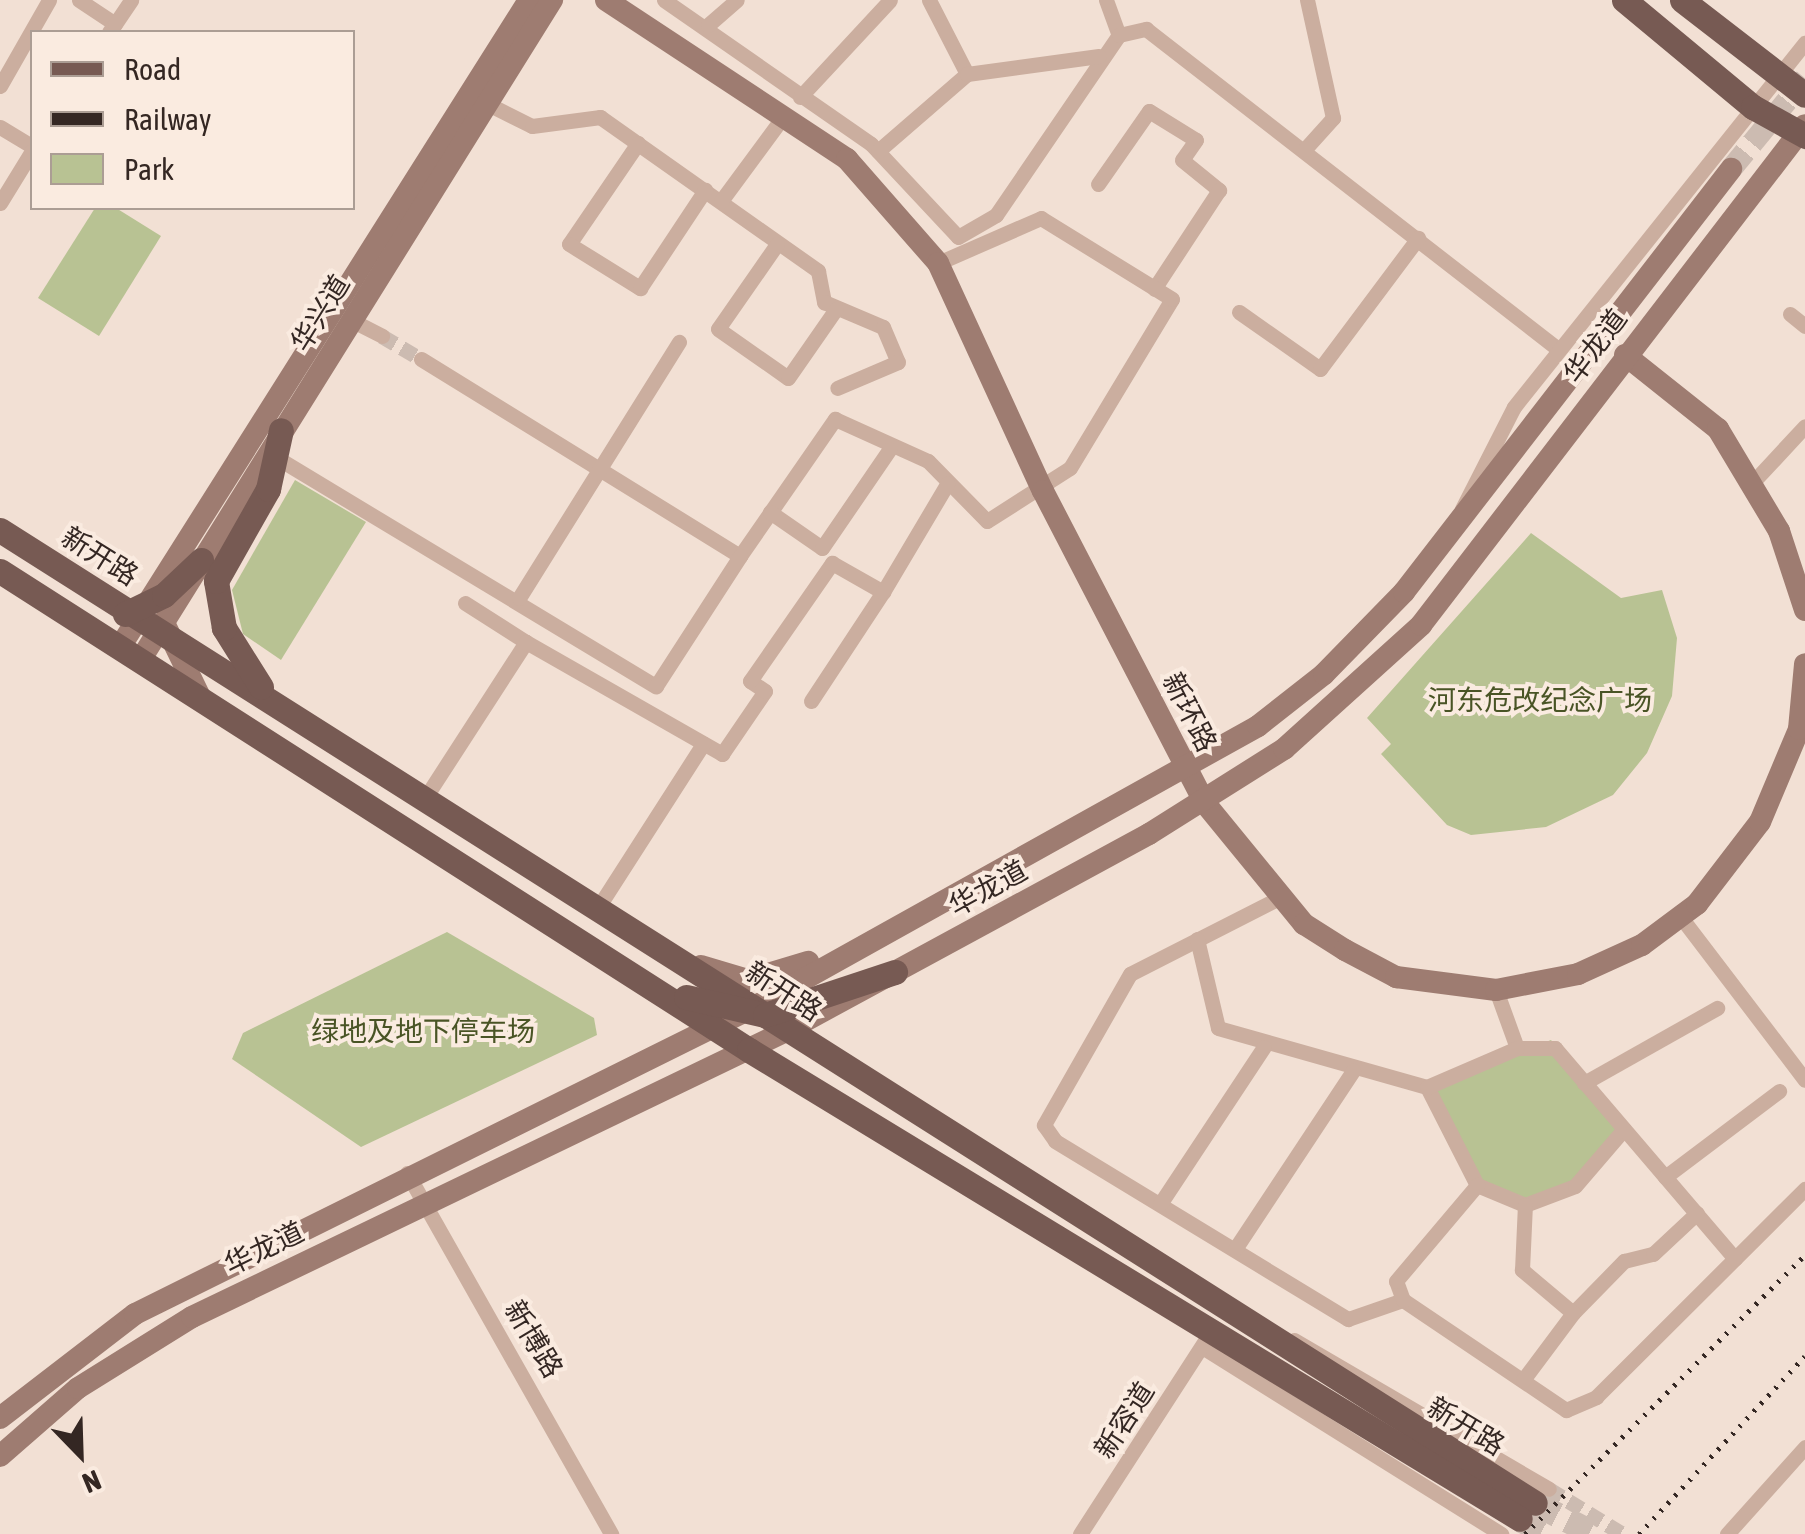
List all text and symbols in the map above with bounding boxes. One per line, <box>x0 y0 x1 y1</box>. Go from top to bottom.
legend <box>30 30 355 210</box>
text: Road <box>124 52 181 86</box>
text: Railway <box>124 102 211 136</box>
text: Park <box>124 152 174 186</box>
street label: 华兴道 <box>283 268 357 358</box>
street label: 华龙道 <box>1556 302 1634 390</box>
street label: 新开路 <box>55 519 145 593</box>
street label: 新环路 <box>1156 667 1224 757</box>
park label: 河东危改纪念广场 <box>1428 683 1652 717</box>
street label: 华龙道 <box>943 853 1033 923</box>
street label: 新开路 <box>740 954 828 1028</box>
park label: 绿地及地下停车场 <box>311 1014 535 1048</box>
street label: 华龙道 <box>219 1214 309 1282</box>
street label: 新博路 <box>498 1294 570 1384</box>
street label: 新容道 <box>1087 1376 1161 1464</box>
street label: 新开路 <box>1421 1390 1511 1462</box>
north arrow <box>30 1404 130 1504</box>
text: N <box>78 1464 106 1500</box>

